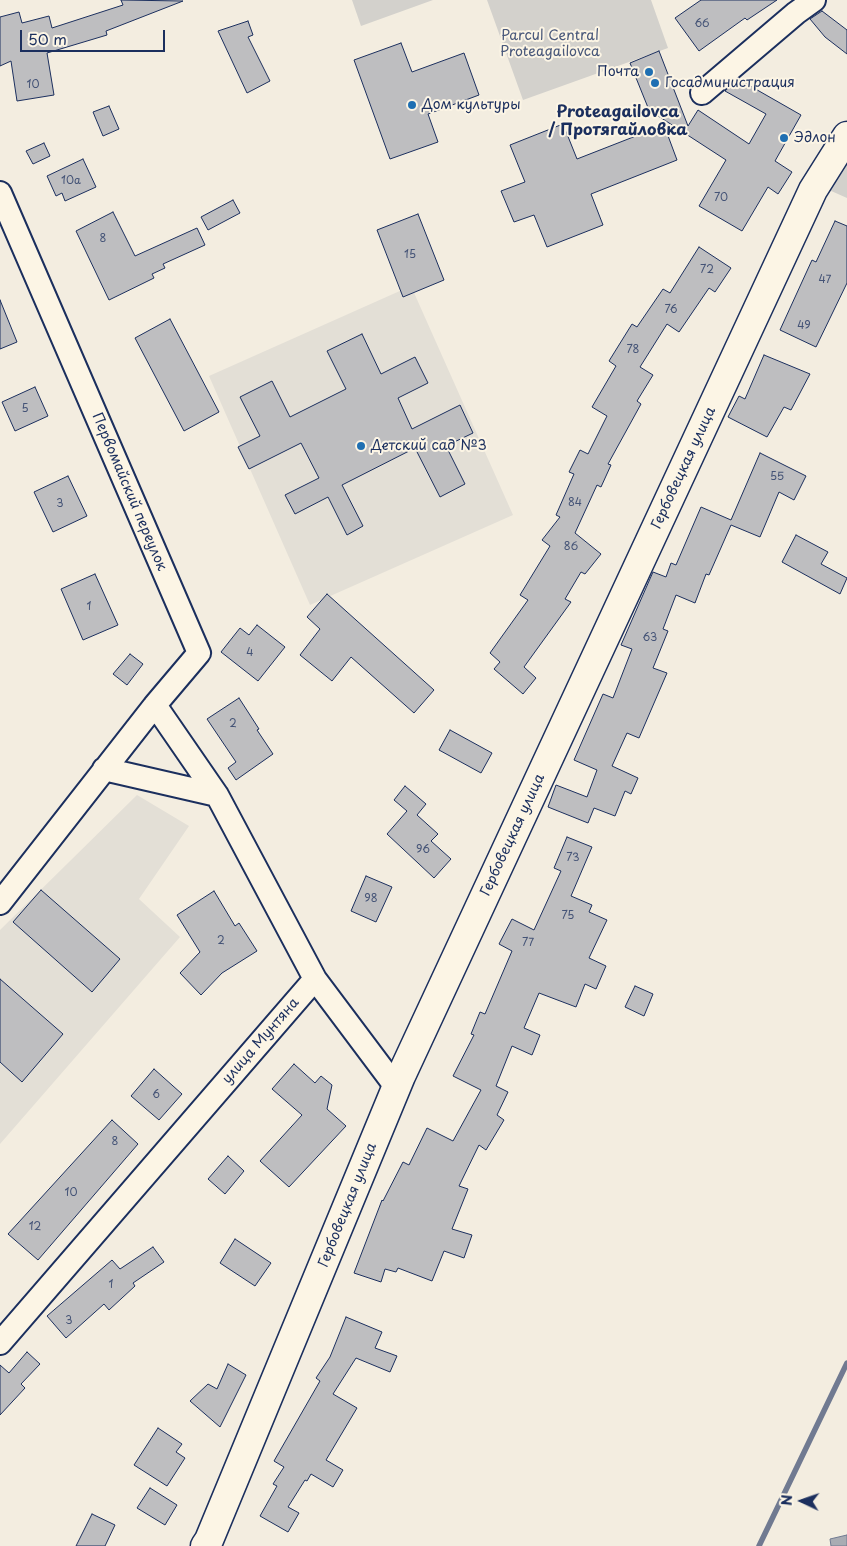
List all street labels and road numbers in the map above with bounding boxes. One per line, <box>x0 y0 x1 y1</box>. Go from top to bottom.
street label: Гербовецкая улица <box>648 404 720 532</box>
street label: Первомайский переулок <box>88 410 170 574</box>
street label: Гербовецкая улица <box>477 771 549 899</box>
street label: улица Мунтяна <box>219 995 303 1087</box>
street label: Гербовецкая улица <box>315 1140 381 1270</box>

